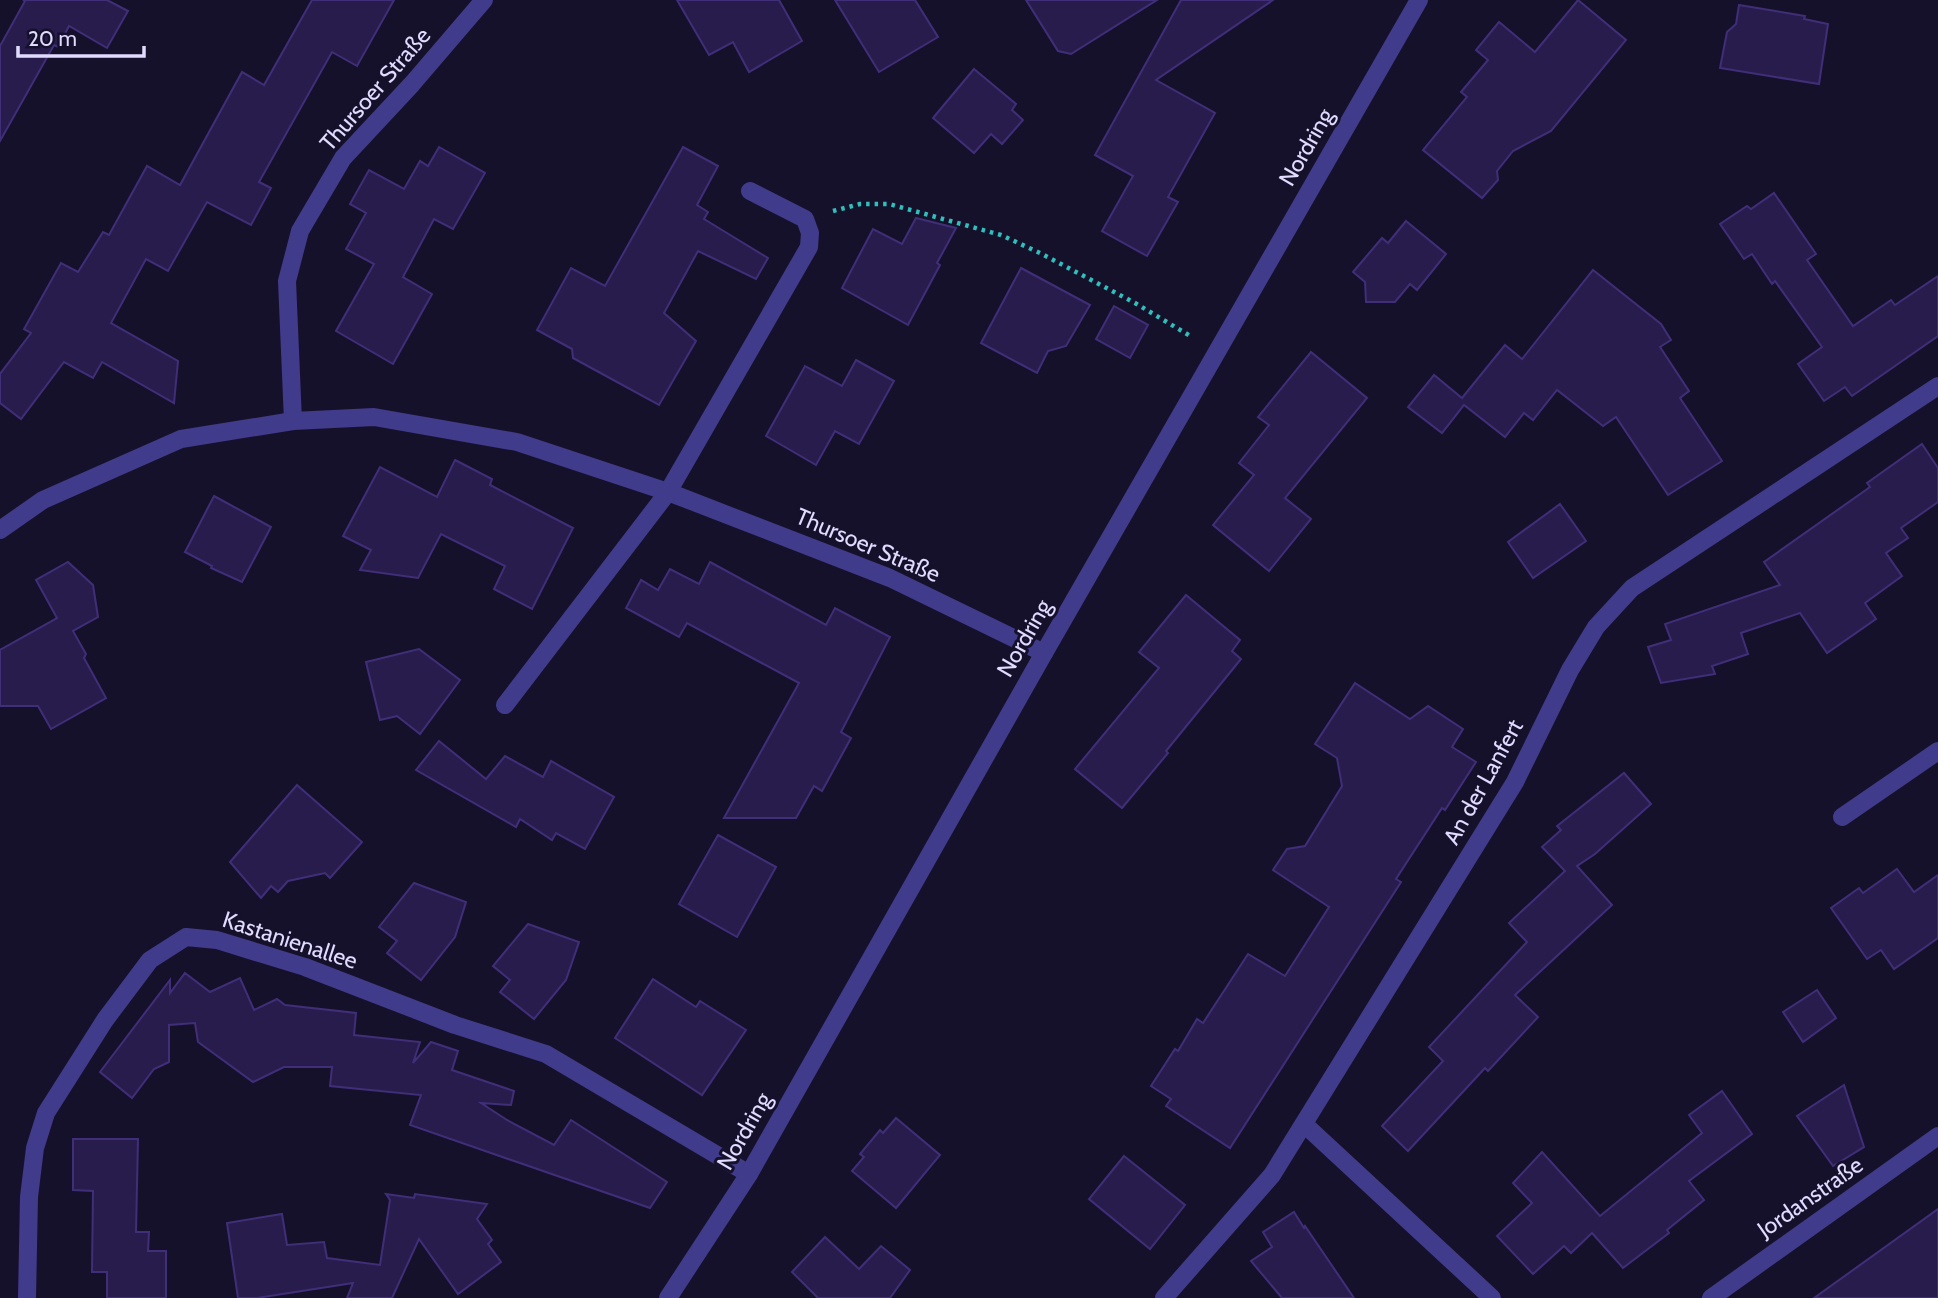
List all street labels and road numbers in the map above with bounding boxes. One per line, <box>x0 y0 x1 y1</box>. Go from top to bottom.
street label: Thursoer Straße <box>314 21 436 156</box>
street label: Nordring <box>1273 103 1340 191</box>
street label: Thursoer Straße <box>792 502 945 588</box>
street label: Nordring <box>991 594 1058 682</box>
street label: An der Lanfert <box>1437 714 1529 849</box>
street label: Kastanienallee <box>219 905 361 975</box>
street label: Nordring <box>711 1087 778 1175</box>
street label: Jordanstraße <box>1751 1150 1868 1244</box>

